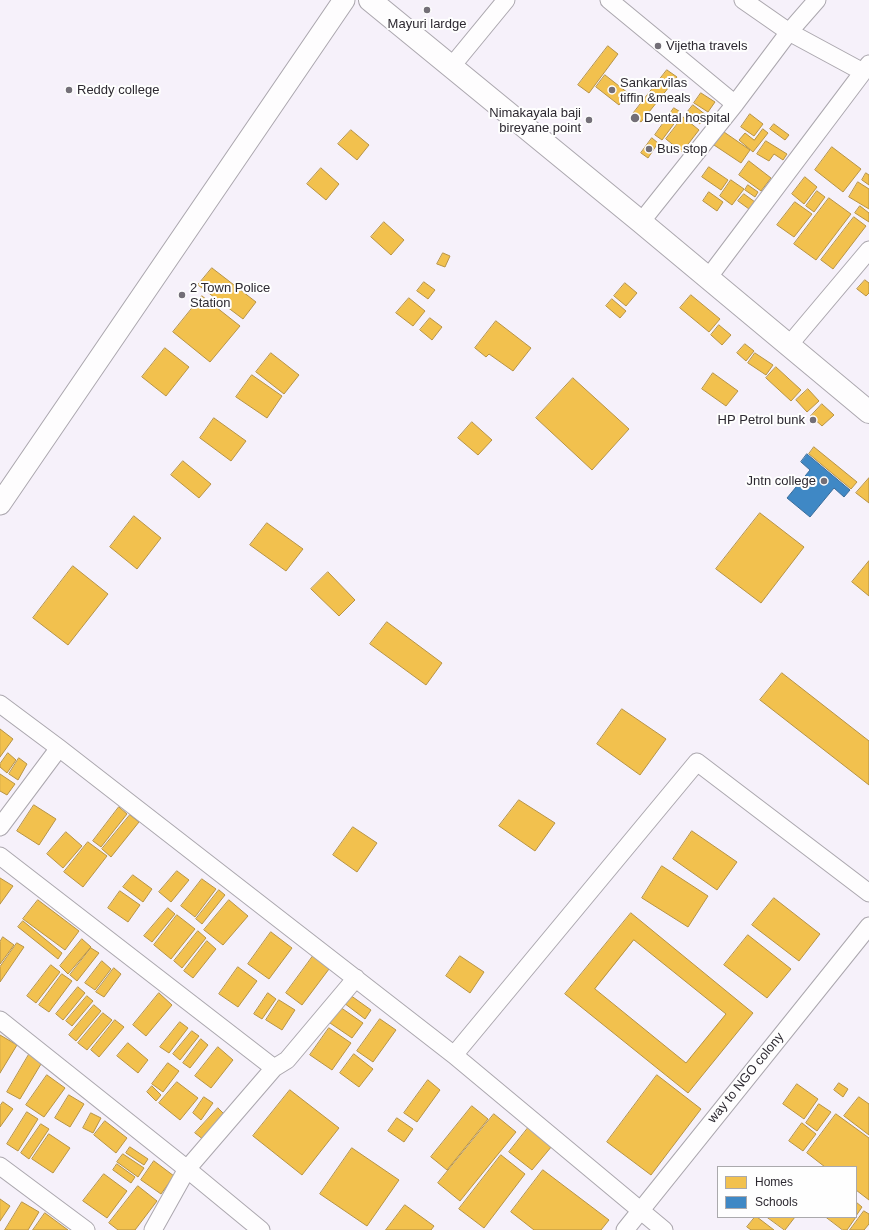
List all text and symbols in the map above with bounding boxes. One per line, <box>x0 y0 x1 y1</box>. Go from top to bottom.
marker: Mayuri lardge <box>422 5 432 15</box>
place label: Mayuri lardge <box>388 16 466 32</box>
place label: Vijetha travels <box>666 38 747 54</box>
marker: Vijetha travels <box>653 41 663 51</box>
place label: Sankarvilas tiffin &meals <box>620 75 691 106</box>
place label: Reddy college <box>77 82 159 98</box>
marker: Reddy college <box>64 85 74 95</box>
marker: Sankarvilas tiffin &meals <box>607 85 617 95</box>
place label: Nimakayala baji bireyane point <box>489 105 581 136</box>
place label: Dental hospital <box>644 110 730 126</box>
marker: Dental hospital <box>629 112 641 124</box>
marker: Nimakayala baji bireyane point <box>584 115 594 125</box>
place label: Bus stop <box>657 141 708 157</box>
marker: Bus stop <box>644 144 654 154</box>
place label: 2 Town Police Station <box>190 280 270 311</box>
marker: 2 Town Police Station <box>177 290 187 300</box>
place label: HP Petrol bunk <box>718 412 805 428</box>
marker: HP Petrol bunk <box>808 415 818 425</box>
place label: Jntn college <box>747 473 816 489</box>
marker: Jntn college <box>819 476 829 486</box>
street label: way to NGO colony <box>705 1030 787 1126</box>
legend <box>717 1166 857 1218</box>
text: Homes <box>755 1175 793 1189</box>
text: Schools <box>755 1195 798 1209</box>

